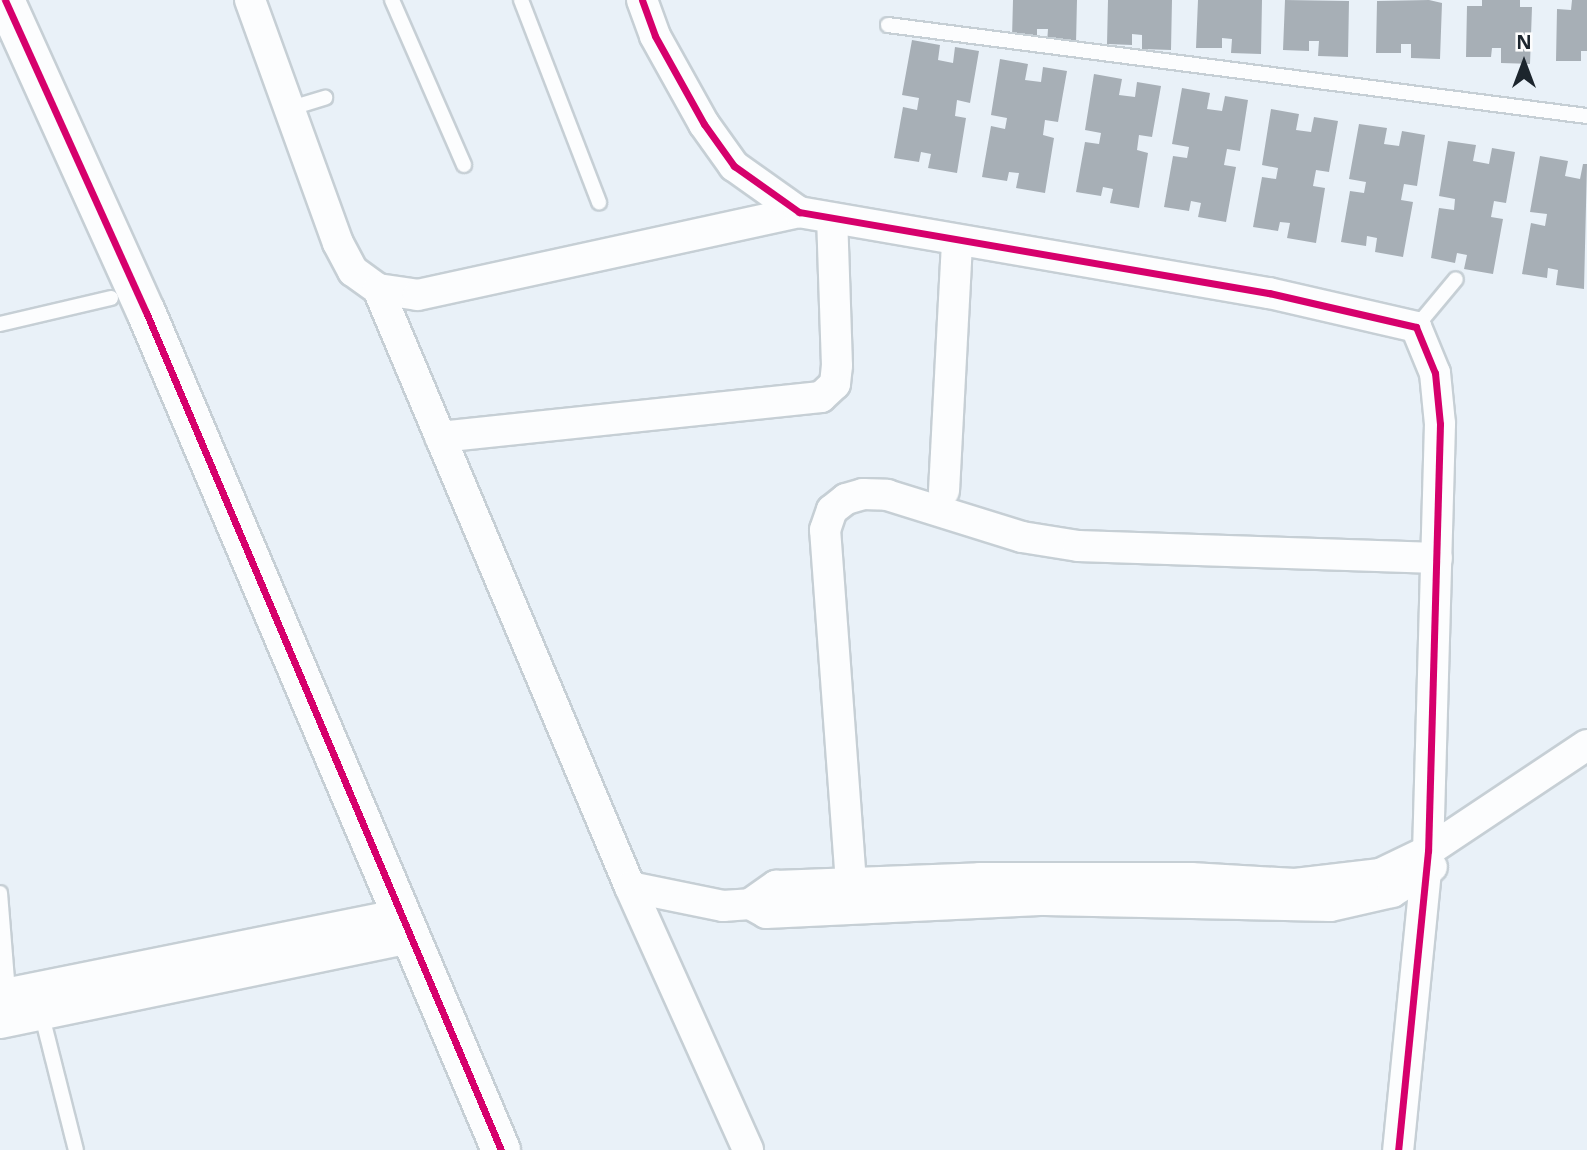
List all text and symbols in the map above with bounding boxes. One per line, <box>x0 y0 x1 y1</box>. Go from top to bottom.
north arrow <box>1489 28 1559 98</box>
text: N <box>1516 29 1532 55</box>

